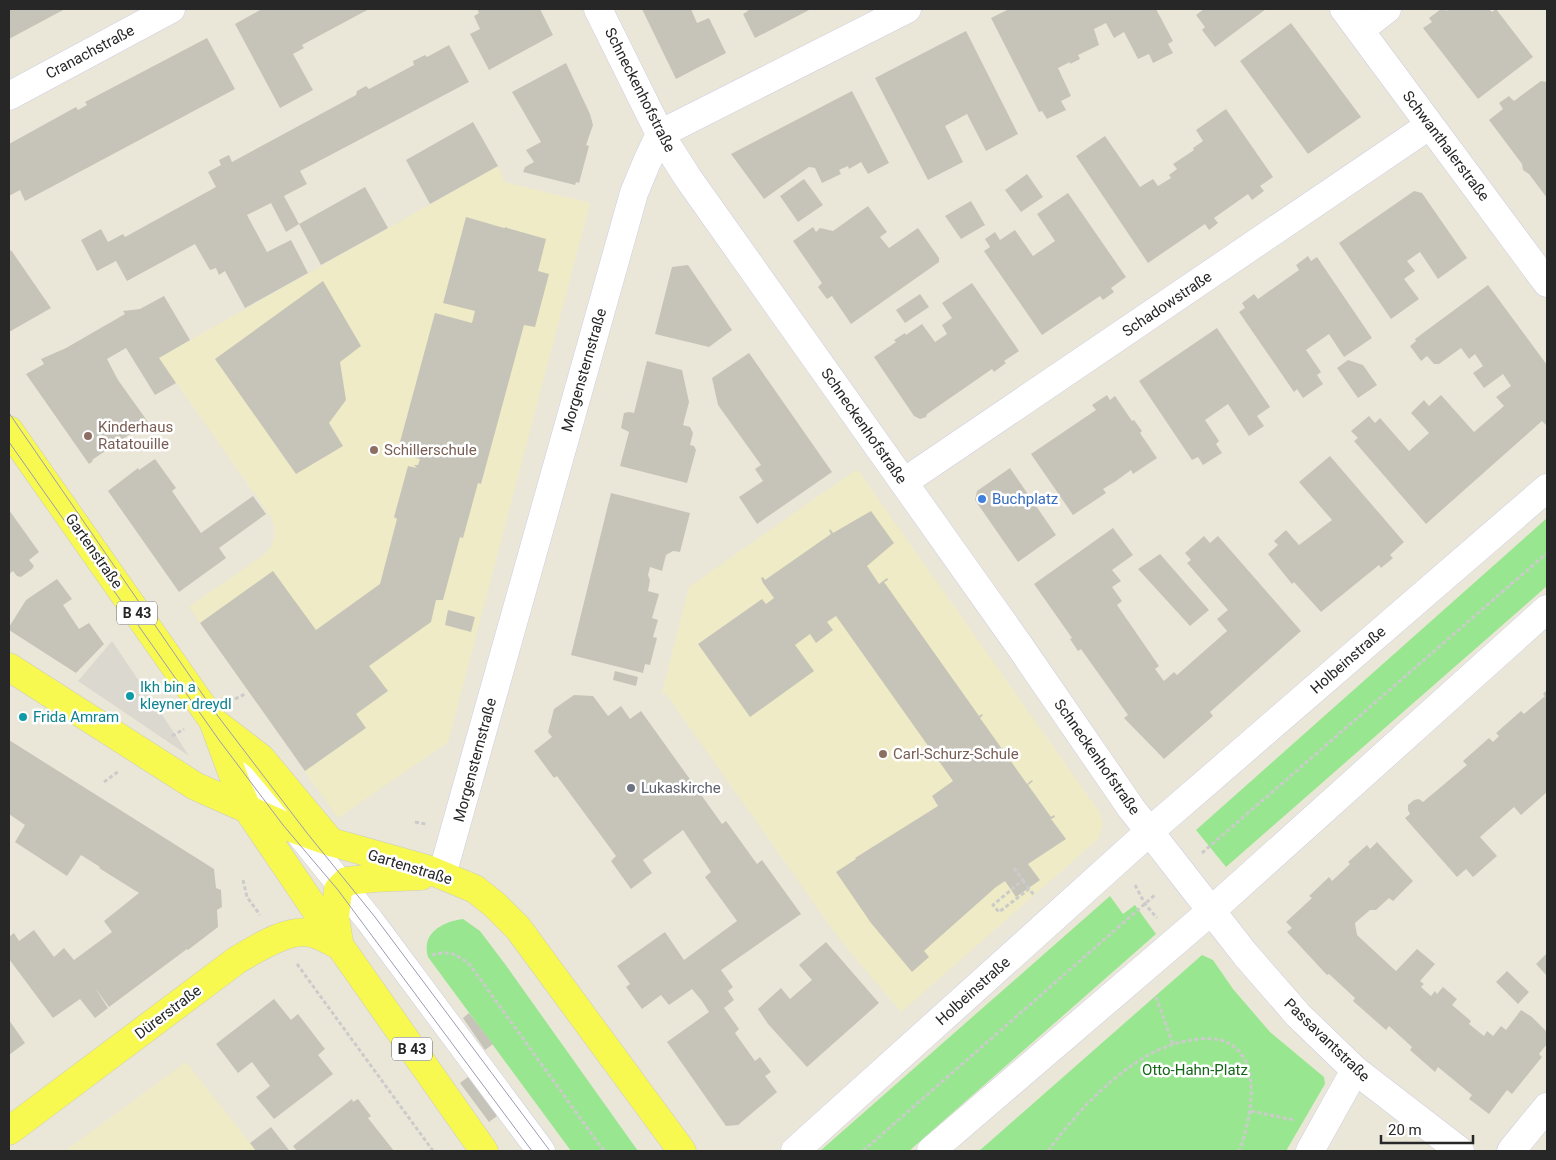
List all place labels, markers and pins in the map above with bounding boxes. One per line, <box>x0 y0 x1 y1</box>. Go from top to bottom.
place label: Kinderhaus Ratatouille <box>98 418 173 453</box>
marker: Kinderhaus Ratatouille <box>82 430 94 442</box>
place label: Schillerschule <box>384 441 477 459</box>
marker: Schillerschule <box>368 444 380 456</box>
place label: Buchplatz <box>992 490 1058 508</box>
marker: Buchplatz <box>976 493 988 505</box>
place label: Ikh bin a kleyner dreydl <box>140 678 232 713</box>
marker: Ikh bin a kleyner dreydl <box>124 690 136 702</box>
place label: Frida Amram <box>33 708 119 726</box>
marker: Frida Amram <box>17 711 29 723</box>
place label: Carl-Schurz-Schule <box>893 745 1019 763</box>
marker: Carl-Schurz-Schule <box>877 748 889 760</box>
place label: Lukaskirche <box>641 779 721 797</box>
marker: Lukaskirche <box>625 782 637 794</box>

